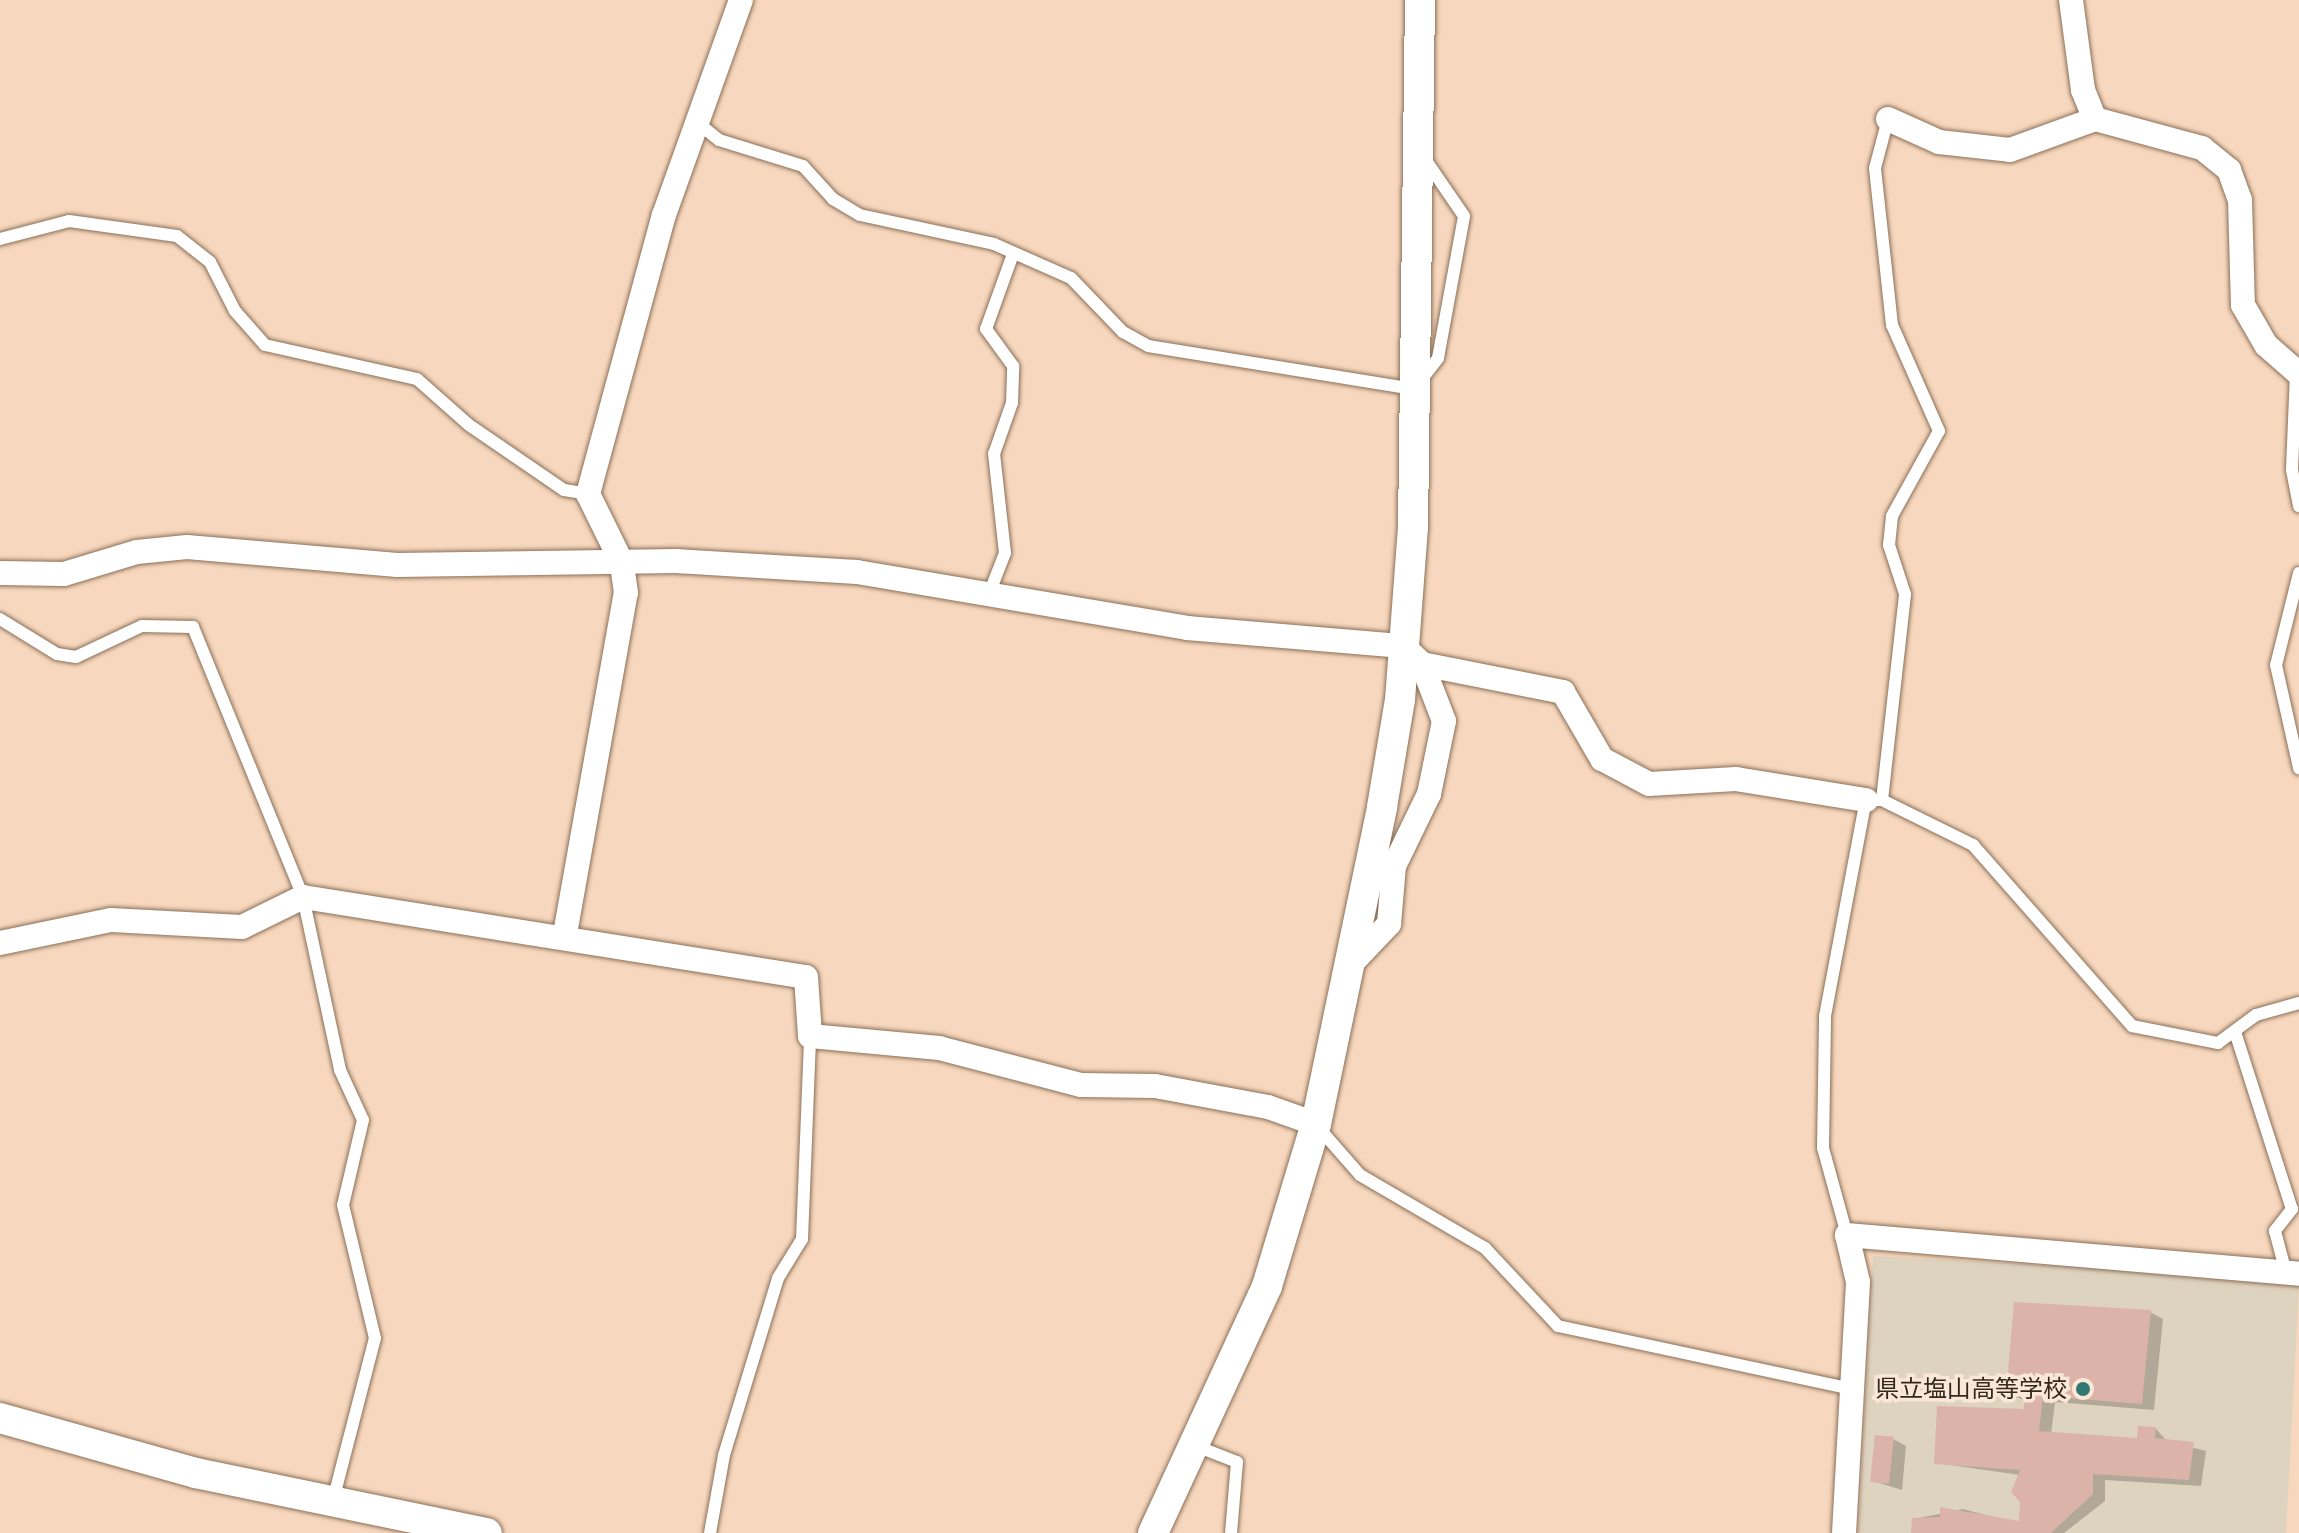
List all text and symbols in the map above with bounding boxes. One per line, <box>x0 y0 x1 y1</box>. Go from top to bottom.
place label: 県立塩山高等学校 <box>1875 1375 2067 1403</box>
marker: 県立塩山高等学校 <box>2074 1380 2092 1398</box>

